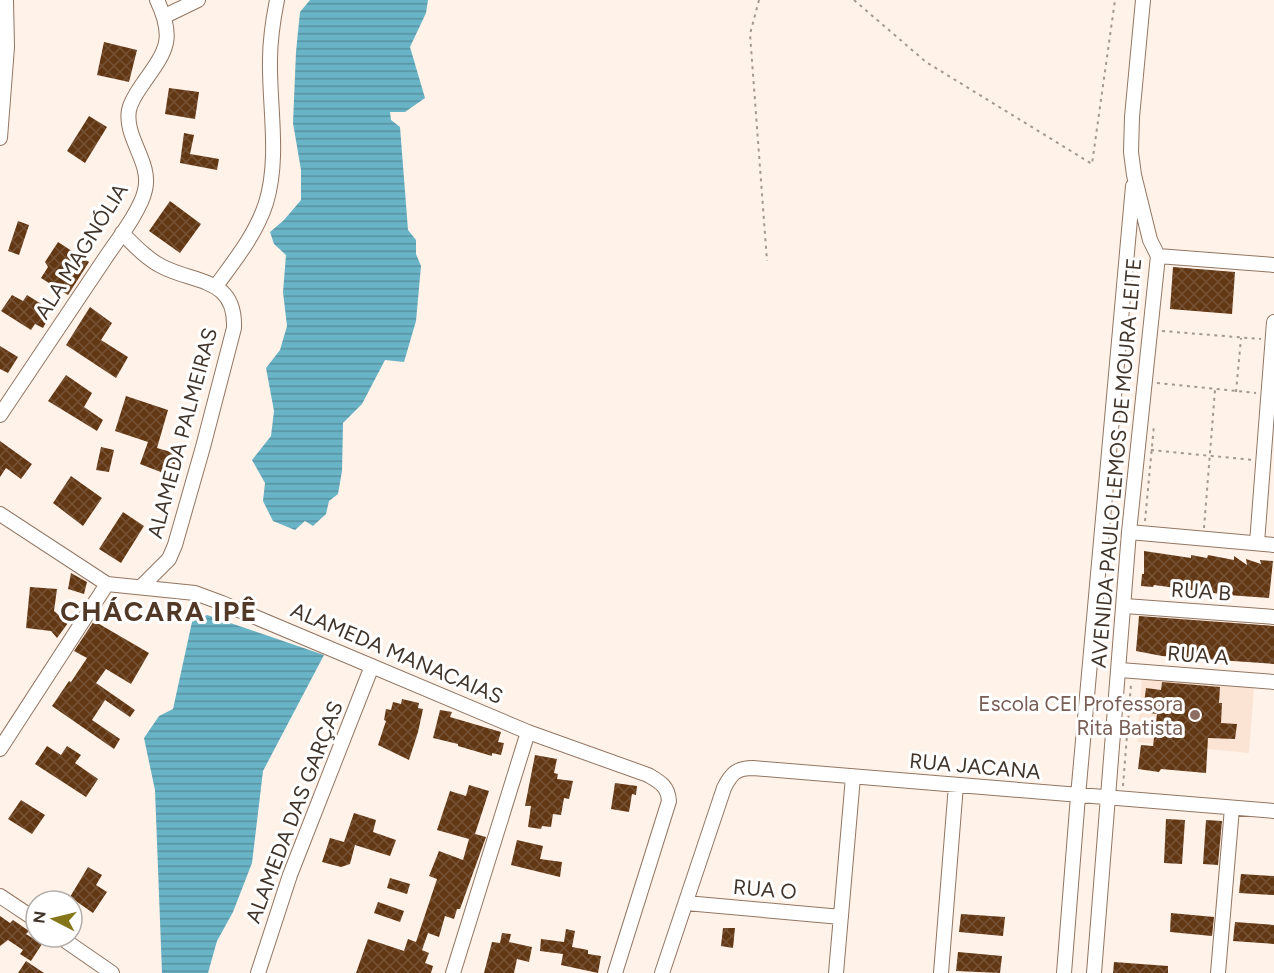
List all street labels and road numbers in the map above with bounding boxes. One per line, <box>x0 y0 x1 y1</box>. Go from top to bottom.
street label: ALA MAGNÓLIA <box>29 179 133 323</box>
street label: AVENIDA PAULO LEMOS DE MOURA LEITE <box>1086 257 1146 669</box>
street label: ALAMEDA PALMEIRAS <box>142 325 222 541</box>
street label: RUA B <box>1170 576 1232 606</box>
street label: ALAMEDA MANACAIAS <box>287 597 507 709</box>
street label: RUA A <box>1166 640 1230 670</box>
street label: ALAMEDA DAS GARÇAS <box>240 698 348 926</box>
street label: RUA JACANA <box>908 748 1042 784</box>
street label: RUA O <box>732 874 798 904</box>

